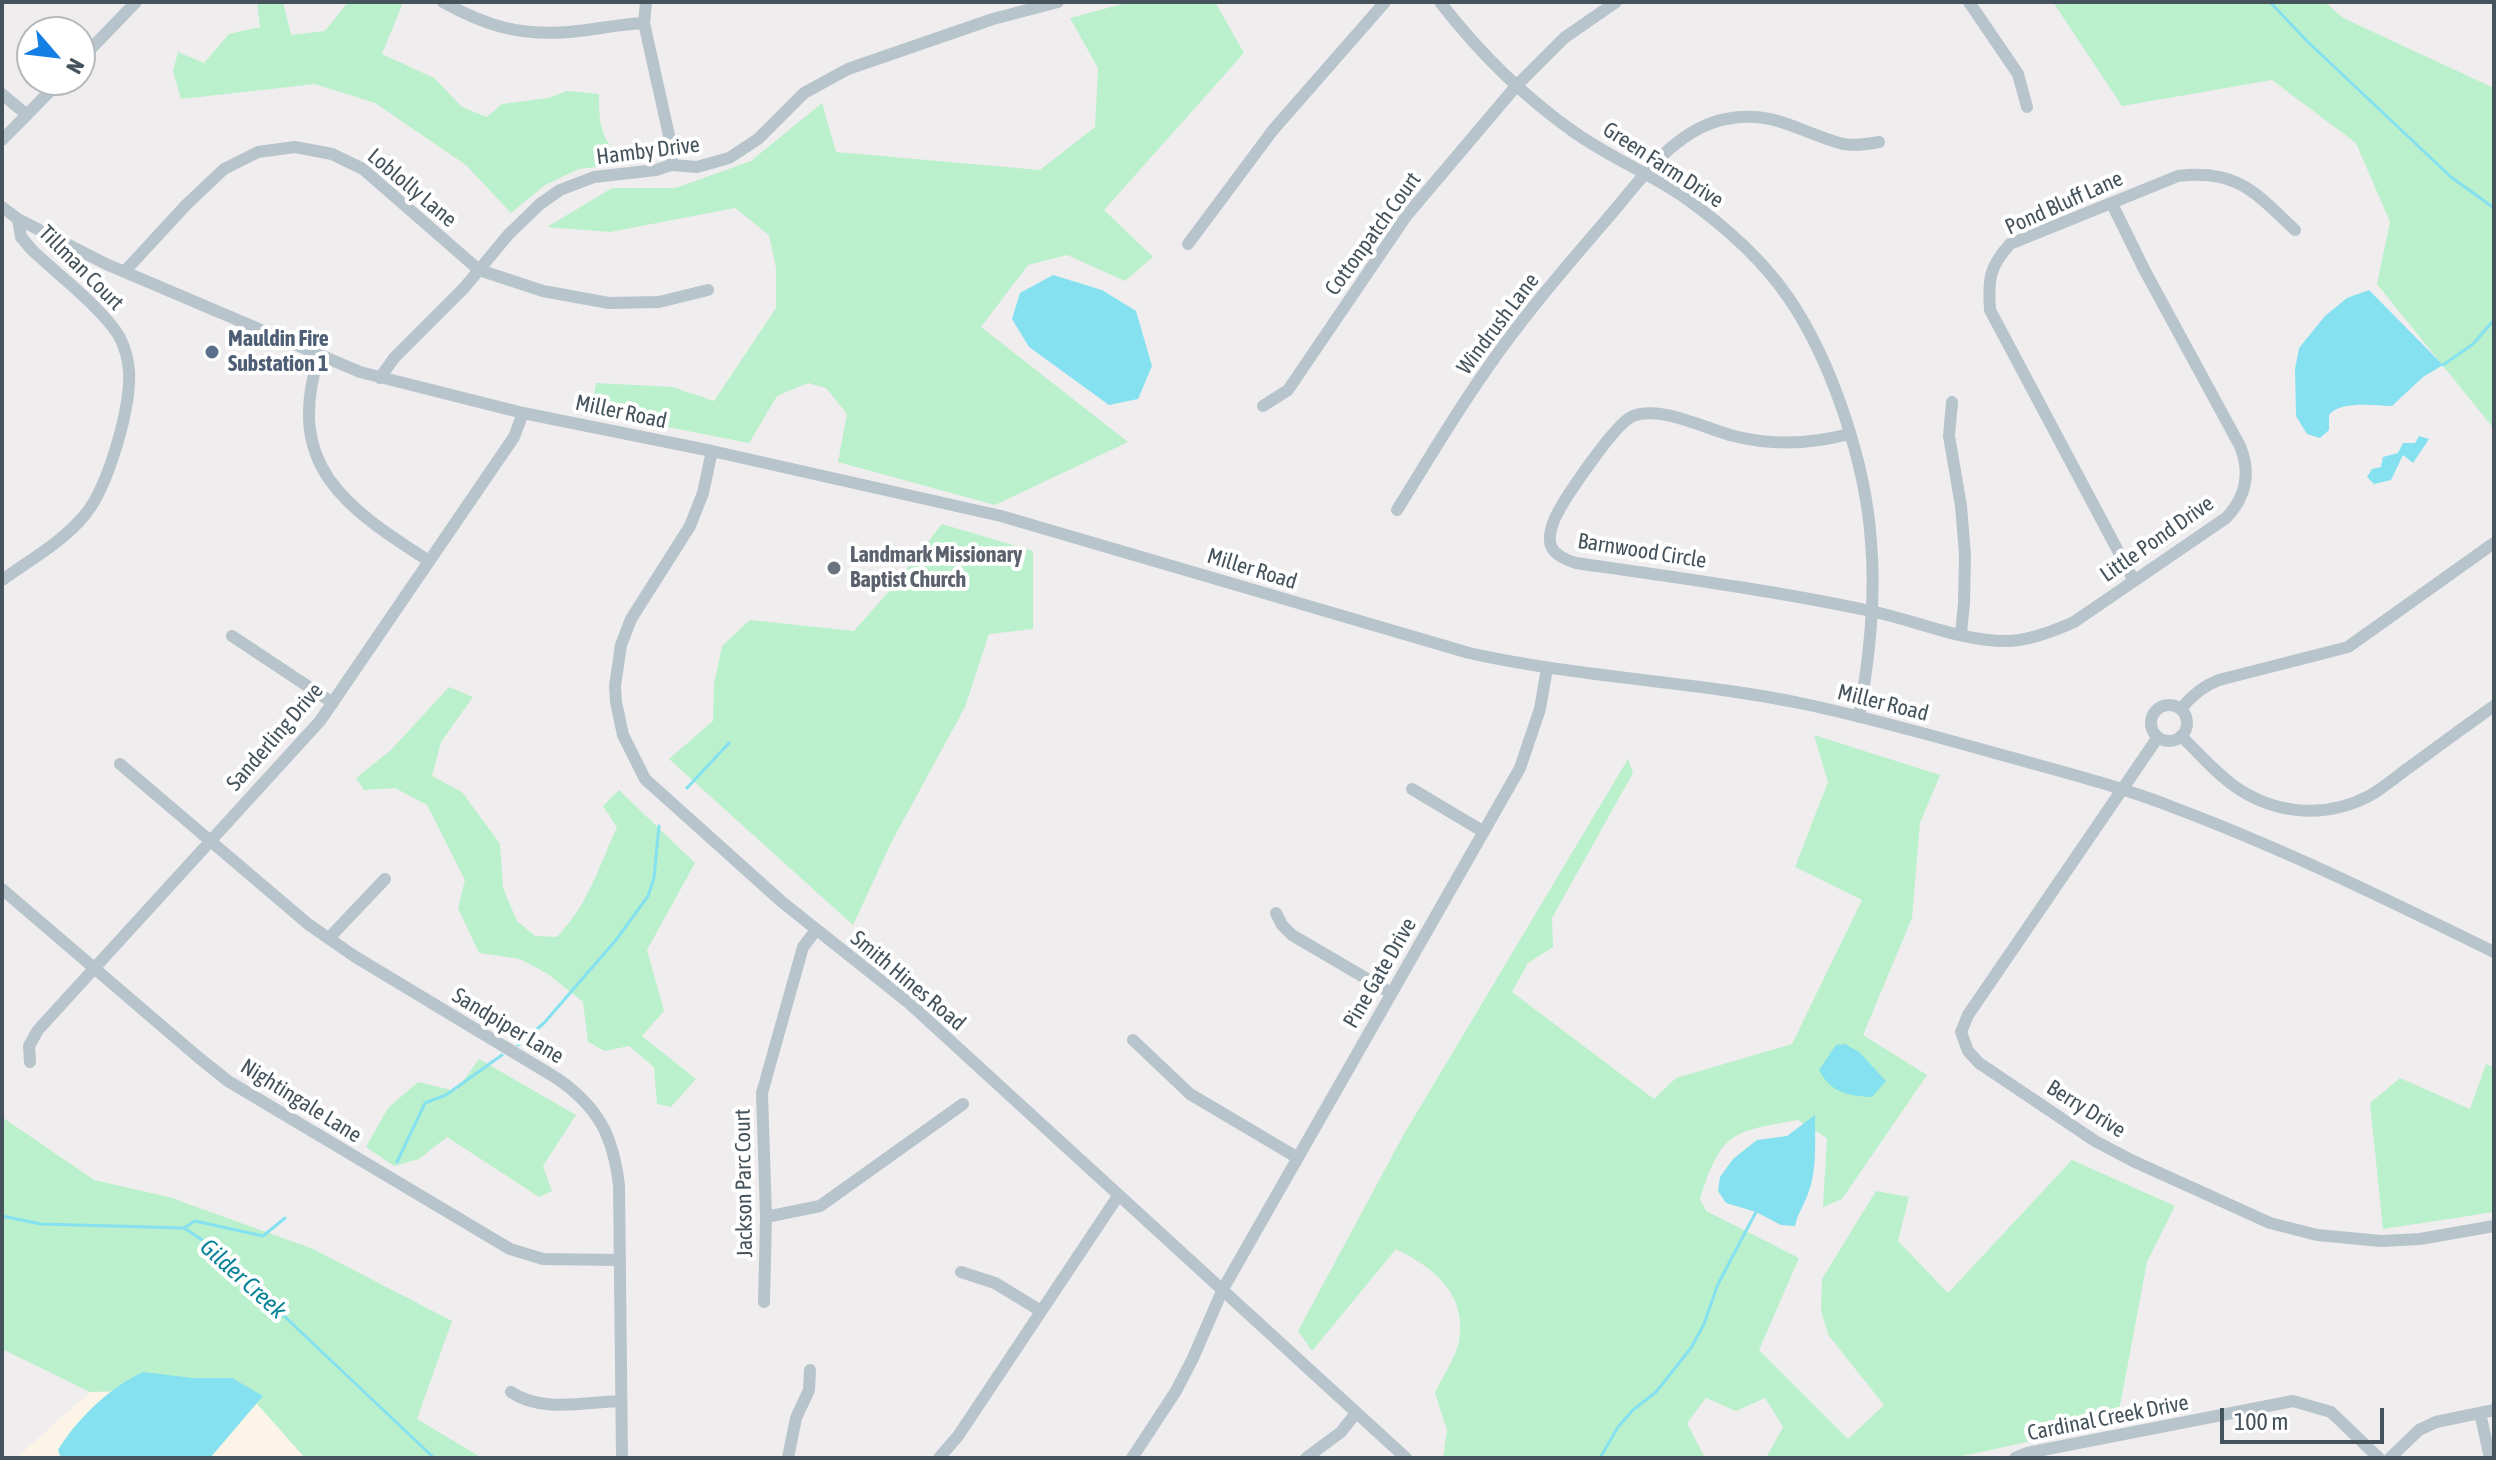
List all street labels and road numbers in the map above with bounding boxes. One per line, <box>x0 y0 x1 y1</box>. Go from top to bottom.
street label: Green Farm Drive <box>1598 116 1728 214</box>
street label: Hamby Drive <box>595 132 701 170</box>
street label: Loblolly Lane <box>362 143 462 233</box>
street label: Pond Bluff Lane <box>2001 165 2127 241</box>
street label: Cottonpatch Court <box>1319 167 1427 301</box>
street label: Tillman Court <box>33 220 129 316</box>
street label: Windrush Lane <box>1451 268 1545 380</box>
street label: Miller Road <box>573 389 669 435</box>
street label: Little Pond Drive <box>2095 490 2219 588</box>
street label: Barnwood Circle <box>1576 528 1708 574</box>
street label: Miller Road <box>1204 543 1300 595</box>
street label: Sanderling Drive <box>221 678 329 796</box>
street label: Miller Road <box>1835 679 1931 727</box>
street label: Pine Gate Drive <box>1338 913 1422 1033</box>
street label: Smith Hines Road <box>845 925 971 1037</box>
street label: Sandpiper Lane <box>447 982 569 1070</box>
street label: Nightingale Lane <box>236 1053 366 1149</box>
street label: Berry Drive <box>2042 1074 2130 1144</box>
street label: Jackson Parc Court <box>730 1108 758 1258</box>
street label: Cardinal Creek Drive <box>2025 1389 2191 1447</box>

